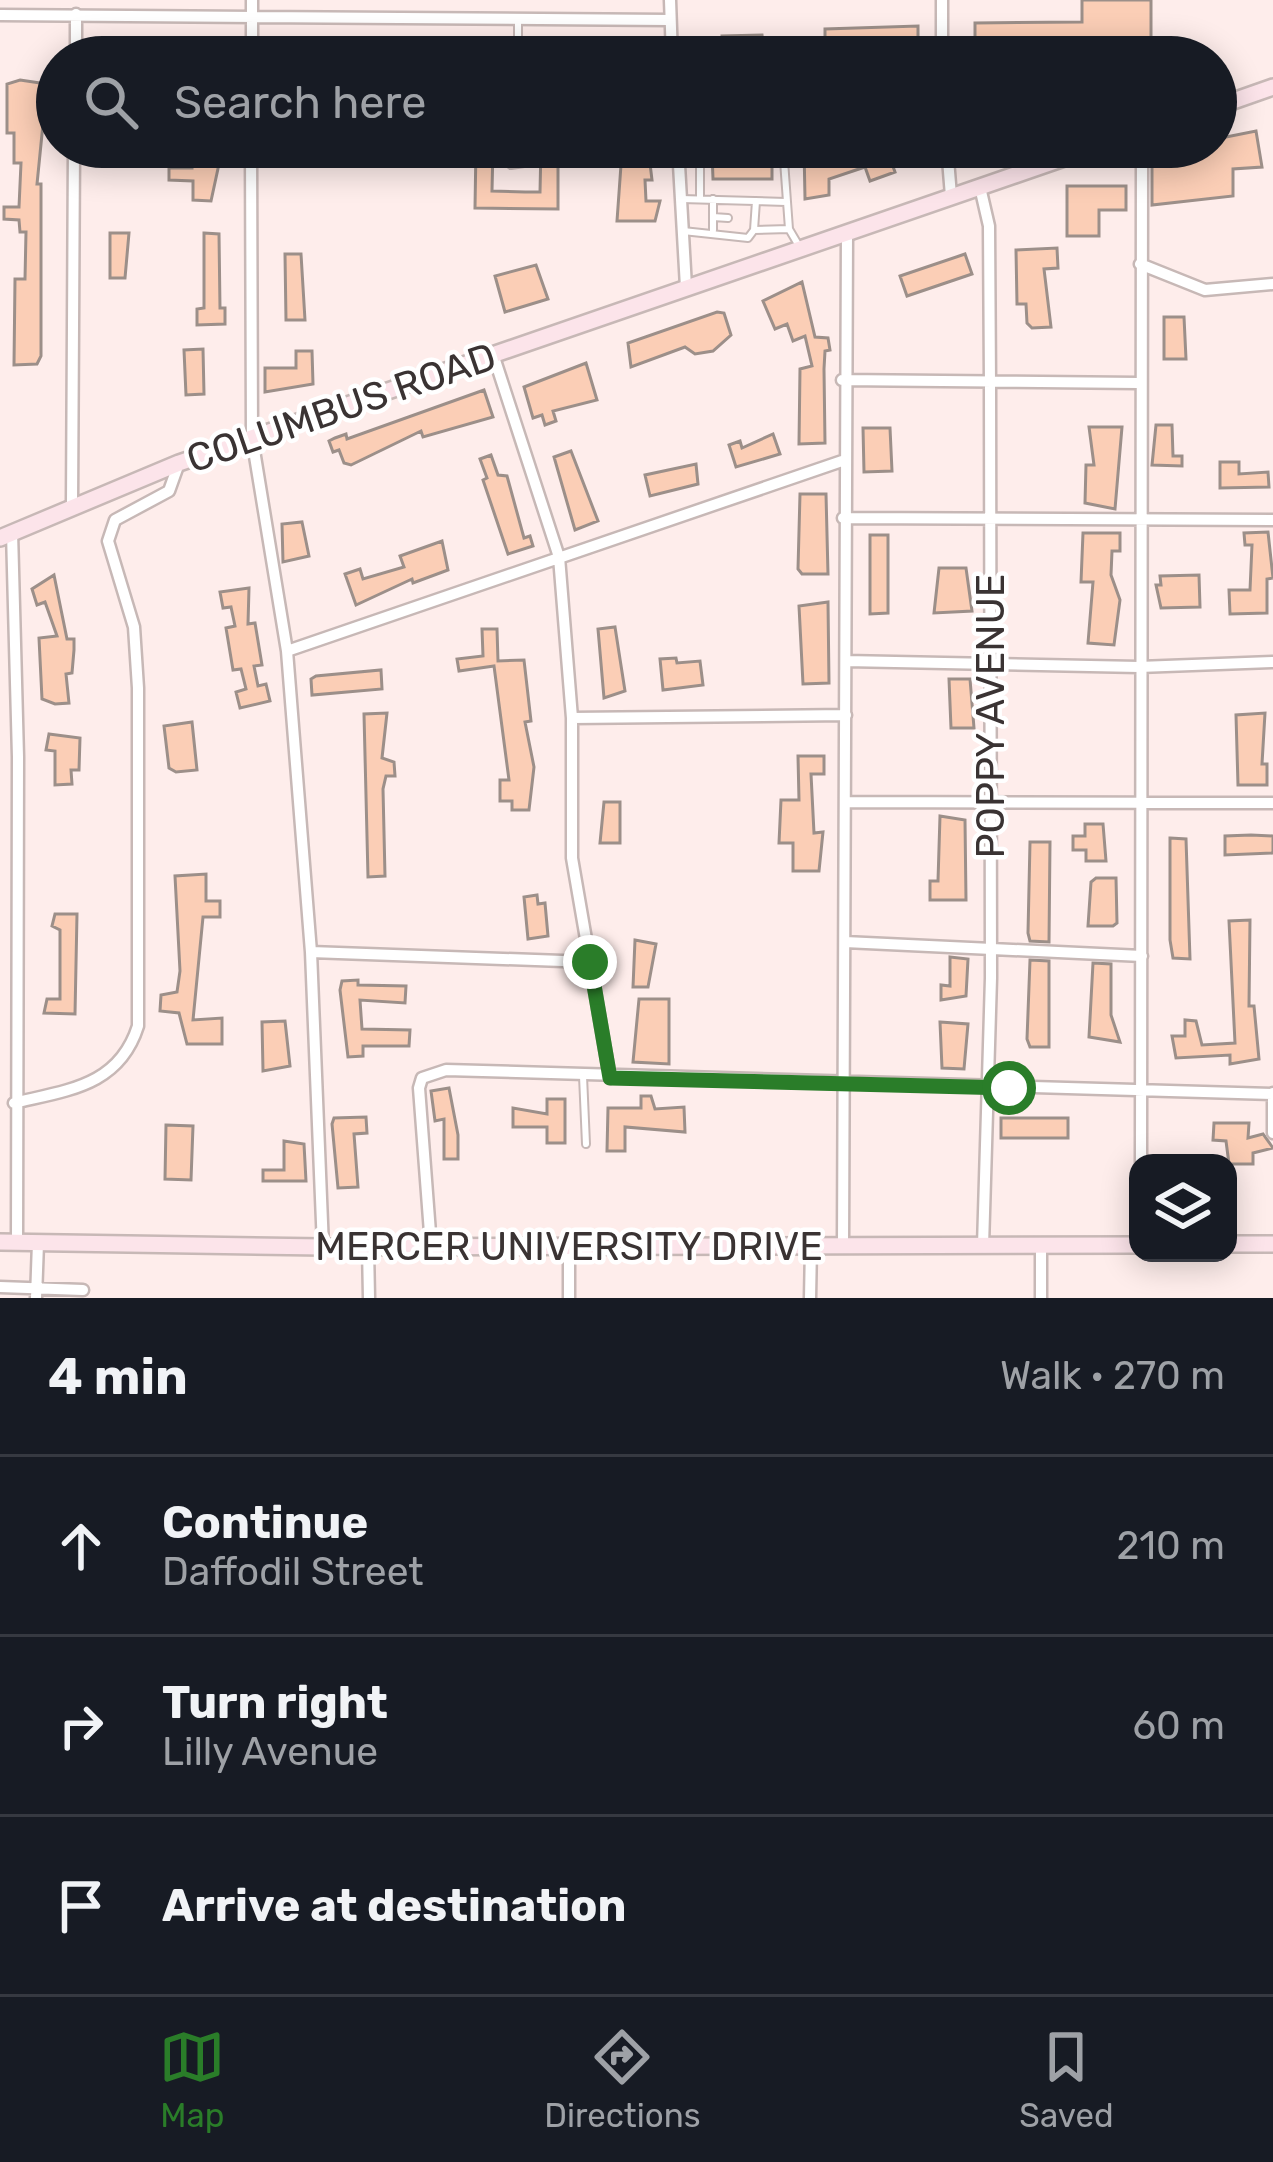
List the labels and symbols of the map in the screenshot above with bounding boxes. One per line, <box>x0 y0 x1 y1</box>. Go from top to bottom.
street label: COLUMBUS ROAD <box>181 334 502 482</box>
street label: POPPY AVENUE <box>968 574 1014 858</box>
route end <box>563 935 617 989</box>
route start <box>982 1061 1036 1115</box>
street label: MERCER UNIVERSITY DRIVE <box>315 1224 823 1270</box>

